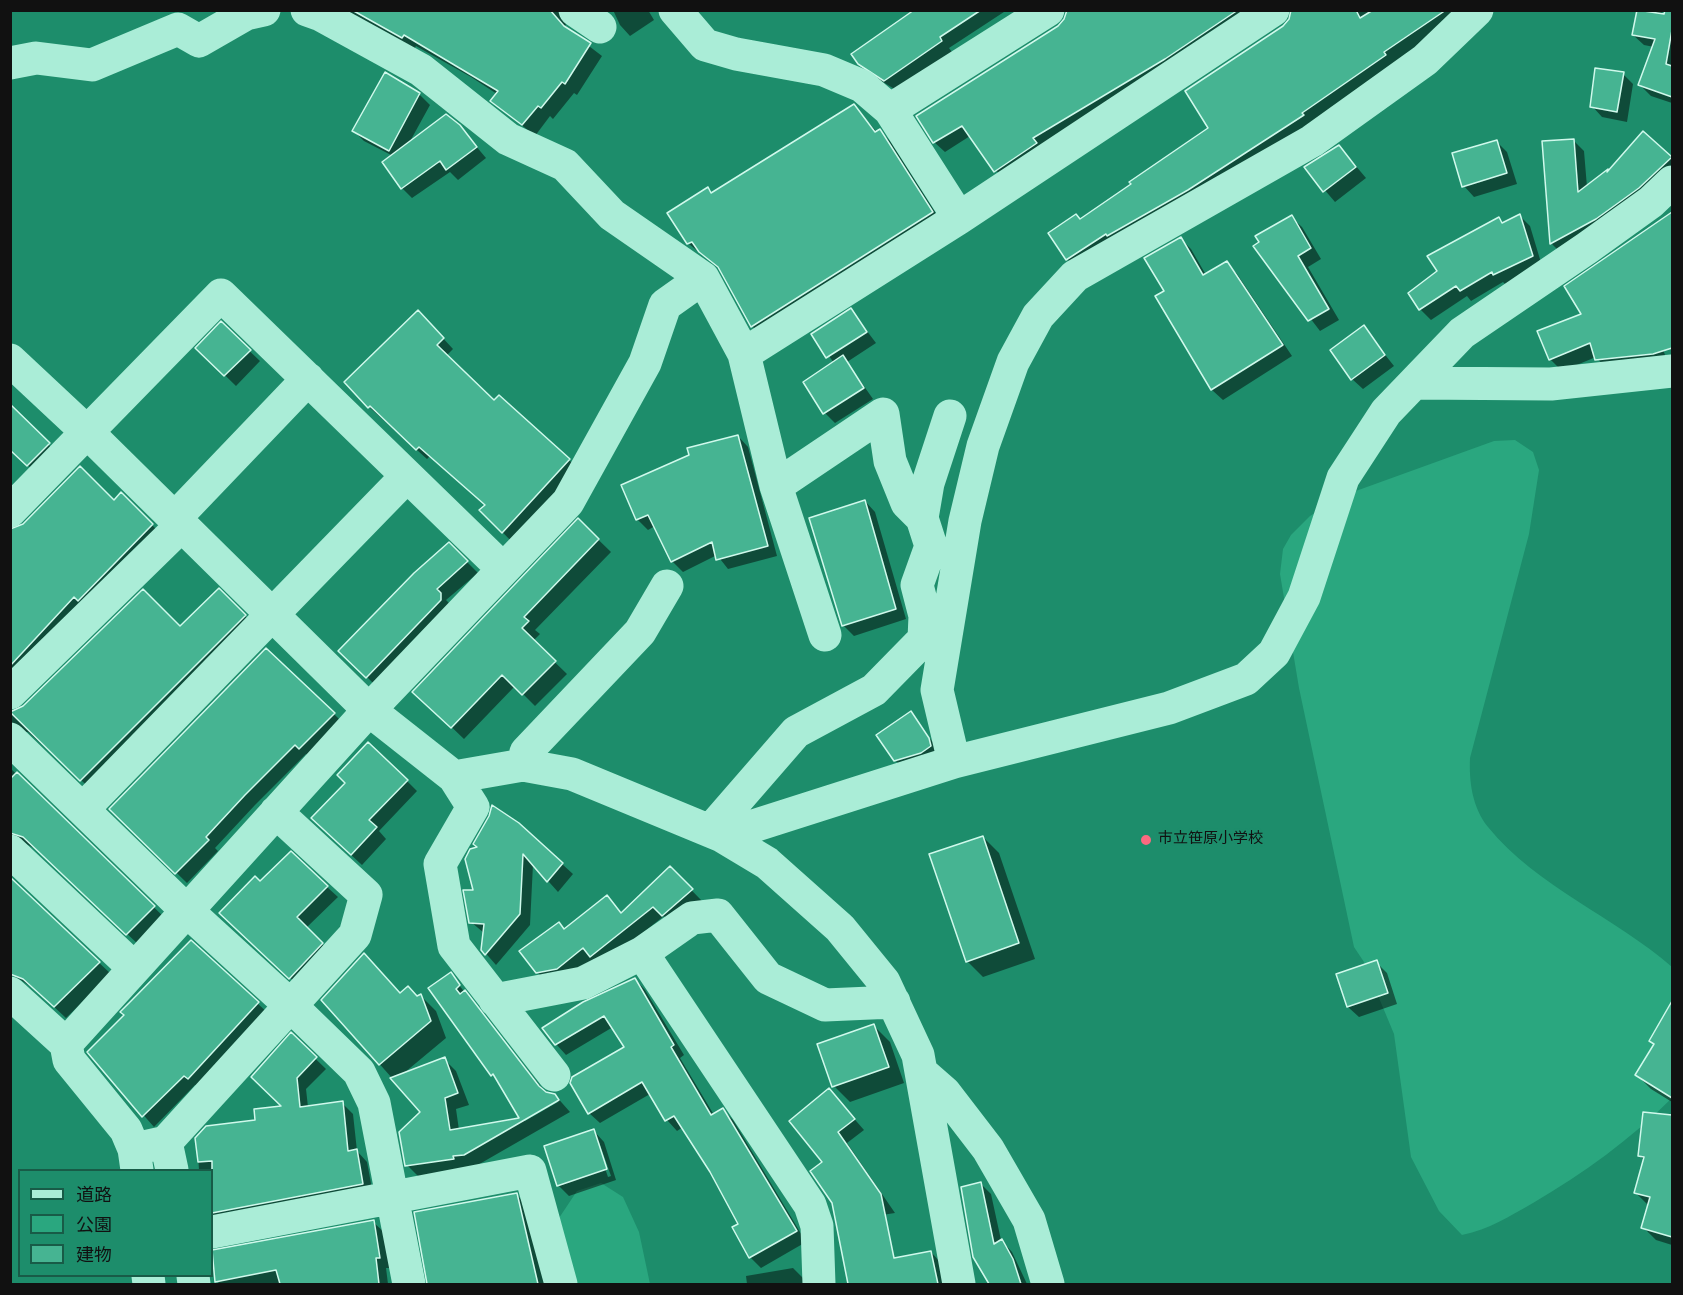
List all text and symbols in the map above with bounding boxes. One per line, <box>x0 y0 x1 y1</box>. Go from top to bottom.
place label: 市立笹原小学校 <box>1158 831 1263 849</box>
marker: 市立笹原小学校 <box>1139 833 1153 847</box>
legend <box>18 1169 213 1277</box>
text: 道路 <box>76 1183 112 1208</box>
text: 公園 <box>76 1213 112 1238</box>
text: 建物 <box>76 1243 112 1268</box>

